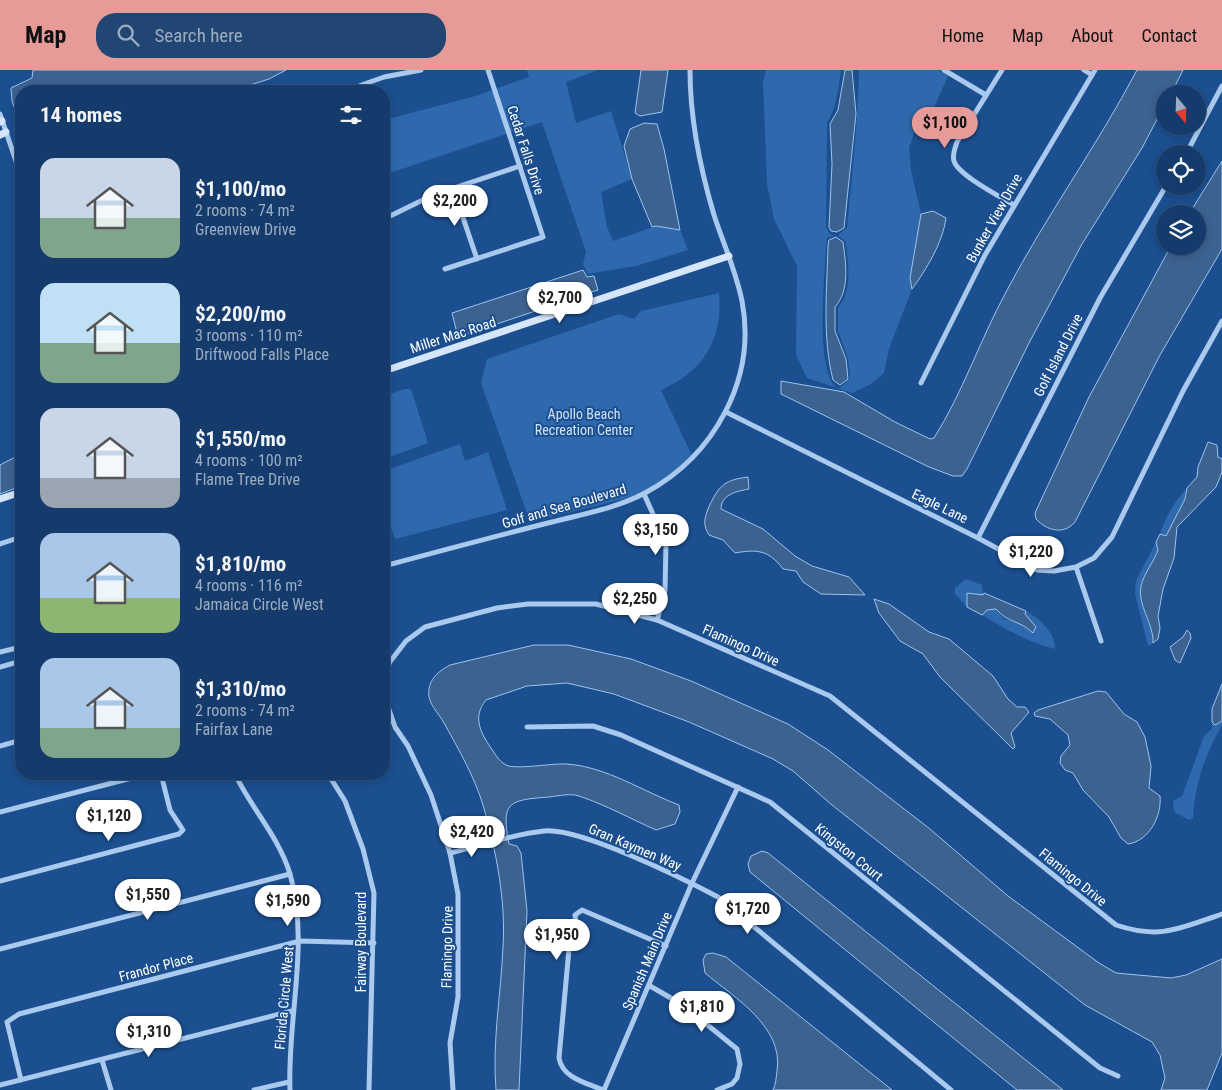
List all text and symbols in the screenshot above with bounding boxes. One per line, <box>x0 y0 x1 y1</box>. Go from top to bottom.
search box <box>96 13 446 58</box>
text: Map <box>25 21 66 49</box>
icon: search <box>114 21 142 49</box>
text: Search here <box>154 24 243 47</box>
text: Home <box>942 25 984 46</box>
text: Map <box>1012 25 1043 46</box>
text: About <box>1071 25 1113 46</box>
text: Contact <box>1141 25 1197 46</box>
north arrow <box>1156 85 1206 135</box>
map controls <box>1156 85 1206 255</box>
icon: filters <box>337 101 365 129</box>
text: 14 homes <box>40 103 122 127</box>
street label: Cedar Falls Drive <box>504 103 548 197</box>
pin: $1,100 <box>904 106 986 149</box>
text: $1,100 <box>923 113 967 132</box>
button: locate <box>1156 145 1206 195</box>
street label: Bunker View Drive <box>963 170 1025 265</box>
text: $1,100/mo <box>195 177 286 201</box>
icon: home <box>80 178 140 238</box>
pin: $2,200 <box>414 184 496 227</box>
text: $2,200 <box>433 191 477 210</box>
text: 2 rooms · 74 m² <box>195 201 295 220</box>
button: layers <box>1156 205 1206 255</box>
text: Greenview Drive <box>195 220 296 239</box>
pin: $2,700 <box>519 282 601 324</box>
text: $2,700 <box>538 288 582 307</box>
text: $2,200/mo <box>195 302 286 326</box>
icon: home <box>80 303 140 363</box>
street label: Golf Island Drive <box>1030 311 1086 399</box>
street label: Miller Mac Road <box>408 314 498 356</box>
text: 3 rooms · 110 m² <box>195 326 303 345</box>
text: Driftwood Falls Place <box>195 345 329 364</box>
park label: Apollo Beach Recreation Center <box>535 406 633 438</box>
text: $1,550/mo <box>195 427 286 451</box>
icon: home <box>80 428 140 488</box>
text: 4 rooms · 100 m² <box>195 451 303 470</box>
text: Flame Tree Drive <box>195 470 300 489</box>
street label: Golf and Sea Boulevard <box>500 481 628 531</box>
street label: Eagle Lane <box>909 486 971 527</box>
pin: $3,150 <box>615 514 697 556</box>
text: $3,150 <box>634 520 678 539</box>
pin: $1,220 <box>990 536 1072 578</box>
text: $1,220 <box>1009 542 1053 561</box>
text: $1,810/mo <box>195 552 286 576</box>
icon: home <box>80 553 140 613</box>
text: 4 rooms · 116 m² <box>195 576 303 595</box>
pin: $2,250 <box>594 582 676 625</box>
text: $2,250 <box>613 589 657 608</box>
text: Jamaica Circle West <box>195 595 324 614</box>
street label: Flamingo Drive <box>700 621 782 669</box>
text: $1,310/mo <box>195 677 286 701</box>
icon: home <box>80 678 140 738</box>
text: 2 rooms · 74 m² <box>195 701 295 720</box>
text: Fairfax Lane <box>195 720 273 739</box>
pin: $1,120 <box>68 800 150 842</box>
text: $1,120 <box>87 806 131 825</box>
pin: $2,420 <box>431 816 513 858</box>
street label: Gran Kaymen Way <box>586 820 684 874</box>
street label: Kingston Court <box>812 820 886 884</box>
text: $2,420 <box>450 822 494 841</box>
street label: Flamingo Drive <box>1036 845 1110 909</box>
pin: $1,550 <box>107 878 189 921</box>
pin: $1,590 <box>247 884 329 927</box>
text: $1,550 <box>126 885 170 904</box>
text: $1,590 <box>266 891 310 910</box>
street label: Fairway Boulevard <box>353 892 369 992</box>
pin: $1,720 <box>707 892 789 935</box>
text: $1,720 <box>726 899 770 918</box>
street label: Flamingo Drive <box>438 905 456 988</box>
street label: Spanish Main Drive <box>619 909 675 1013</box>
pin: $1,950 <box>516 918 598 961</box>
text: $1,950 <box>535 925 579 944</box>
street label: Florida Circle West <box>272 946 296 1050</box>
street label: Frandor Place <box>117 949 195 985</box>
pin: $1,810 <box>661 990 743 1033</box>
text: $1,810 <box>680 997 724 1016</box>
pin: $1,310 <box>108 1016 190 1058</box>
text: $1,310 <box>127 1022 171 1041</box>

